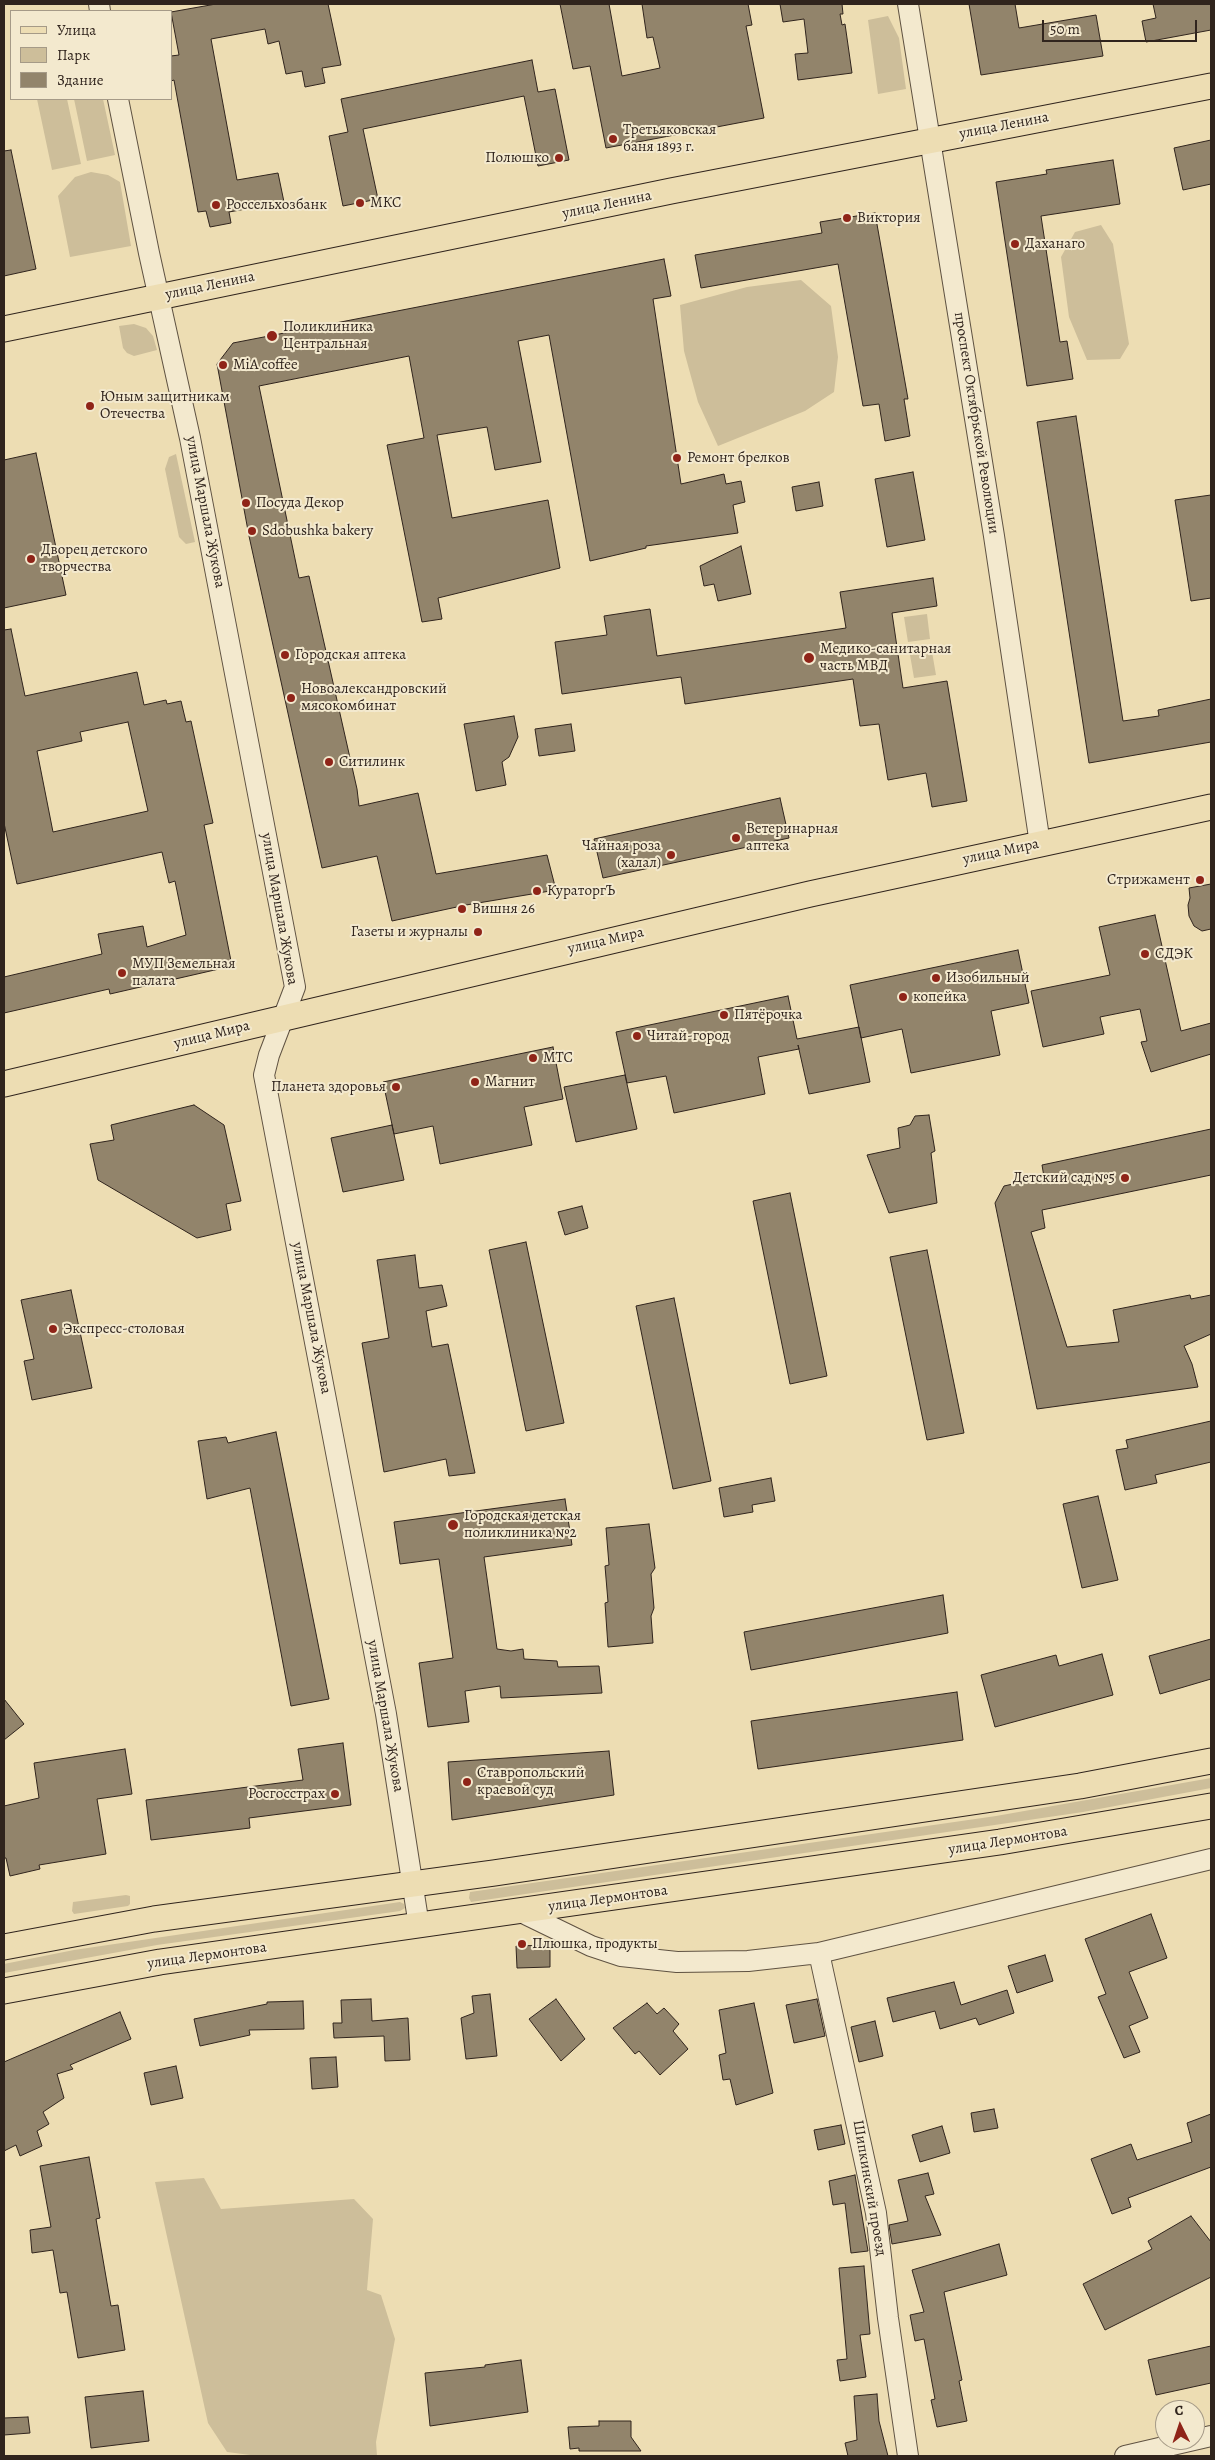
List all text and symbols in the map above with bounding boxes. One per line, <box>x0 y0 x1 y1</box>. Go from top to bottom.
legend <box>10 10 172 100</box>
scale bar <box>1045 10 1200 42</box>
text: 50 m <box>1050 19 1080 39</box>
text: Улица <box>57 20 96 40</box>
text: Парк <box>57 45 90 65</box>
text: Здание <box>57 70 104 90</box>
street label: улица Ленина <box>958 109 1050 143</box>
place label: Третьяковская баня 1893 г. <box>623 121 716 156</box>
marker: Третьяковская баня 1893 г. <box>607 133 619 145</box>
place label: Полюшко <box>485 149 549 167</box>
marker: Полюшко <box>553 152 565 164</box>
street label: улица Ленина <box>561 187 653 223</box>
place label: МКС <box>370 194 401 212</box>
place label: Россельхозбанк <box>226 196 327 214</box>
marker: МКС <box>354 197 366 209</box>
marker: Россельхозбанк <box>210 199 222 211</box>
place label: Виктория <box>857 209 921 227</box>
marker: Виктория <box>841 212 853 224</box>
place label: Даханаго <box>1025 235 1085 253</box>
marker: Даханаго <box>1009 238 1021 250</box>
street label: улица Ленина <box>164 268 256 304</box>
street label: проспект Октябрьской Революции <box>950 311 1002 535</box>
place label: Поликлиника Центральная <box>283 318 373 353</box>
marker: Поликлиника Центральная <box>265 329 279 343</box>
place label: MiA coffee <box>233 356 298 374</box>
marker: MiA coffee <box>217 359 229 371</box>
place label: Юным защитникам Отечества <box>100 388 230 423</box>
marker: Юным защитникам Отечества <box>84 400 96 412</box>
street label: улица Маршала Жукова <box>181 435 229 589</box>
place label: Ремонт брелков <box>687 449 790 467</box>
marker: Ремонт брелков <box>671 452 683 464</box>
place label: Посуда Декор <box>256 494 344 512</box>
marker: Посуда Декор <box>240 497 252 509</box>
place label: Sdobushka bakery <box>262 522 373 540</box>
marker: Sdobushka bakery <box>246 525 258 537</box>
place label: Дворец детского творчества <box>41 541 148 576</box>
marker: Дворец детского творчества <box>25 553 37 565</box>
place label: Медико-санитарная часть МВД <box>820 640 951 675</box>
place label: Городская аптека <box>295 646 406 664</box>
marker: Городская аптека <box>279 649 291 661</box>
marker: Медико-санитарная часть МВД <box>802 651 816 665</box>
place label: Новоалександровский мясокомбинат <box>301 680 447 715</box>
marker: Новоалександровский мясокомбинат <box>285 692 297 704</box>
place label: Ситилинк <box>339 753 405 771</box>
marker: Ситилинк <box>323 756 335 768</box>
place label: Ветеринарная аптека <box>746 820 838 855</box>
street label: улица Маршала Жукова <box>257 831 301 987</box>
marker: Ветеринарная аптека <box>730 832 742 844</box>
street label: улица Мира <box>961 835 1041 869</box>
place label: Чайная роза (халал) <box>582 837 661 872</box>
marker: Чайная роза (халал) <box>665 849 677 861</box>
place label: Стрижамент <box>1107 871 1190 889</box>
marker: Стрижамент <box>1194 874 1206 886</box>
place label: КураторгЪ <box>547 882 615 900</box>
marker: КураторгЪ <box>531 885 543 897</box>
place label: Вишня 26 <box>472 900 535 918</box>
marker: Вишня 26 <box>456 903 468 915</box>
place label: Газеты и журналы <box>351 923 468 941</box>
street label: улица Мира <box>566 924 646 958</box>
marker: Газеты и журналы <box>472 926 484 938</box>
place label: СДЭК <box>1155 945 1193 963</box>
marker: СДЭК <box>1139 948 1151 960</box>
place label: МУП Земельная палата <box>132 955 235 990</box>
marker: МУП Земельная палата <box>116 967 128 979</box>
place label: Изобильный <box>946 969 1030 987</box>
marker: Изобильный <box>930 972 942 984</box>
place label: копейка <box>913 988 967 1006</box>
marker: копейка <box>897 991 909 1003</box>
place label: Пятёрочка <box>734 1006 802 1024</box>
marker: Пятёрочка <box>718 1009 730 1021</box>
street label: улица Мира <box>172 1017 252 1053</box>
place label: Читай-город <box>647 1027 729 1045</box>
marker: Читай-город <box>631 1030 643 1042</box>
place label: МТС <box>543 1049 573 1067</box>
marker: МТС <box>527 1052 539 1064</box>
place label: Магнит <box>485 1073 535 1091</box>
marker: Магнит <box>469 1076 481 1088</box>
place label: Планета здоровья <box>271 1078 386 1096</box>
marker: Планета здоровья <box>390 1081 402 1093</box>
place label: Детский сад №5 <box>1013 1169 1115 1187</box>
marker: Детский сад №5 <box>1119 1172 1131 1184</box>
street label: улица Маршала Жукова <box>287 1241 335 1395</box>
place label: Экспресс-столовая <box>63 1320 185 1338</box>
marker: Экспресс-столовая <box>47 1323 59 1335</box>
place label: Городская детская поликлиника №2 <box>464 1507 581 1542</box>
marker: Городская детская поликлиника №2 <box>446 1518 460 1532</box>
street label: улица Маршала Жукова <box>363 1638 407 1794</box>
place label: Ставропольский краевой суд <box>477 1764 585 1799</box>
marker: Ставропольский краевой суд <box>461 1776 473 1788</box>
place label: Росгосстрах <box>248 1785 325 1803</box>
marker: Росгосстрах <box>329 1788 341 1800</box>
street label: улица Лермонтова <box>947 1823 1069 1859</box>
street label: улица Лермонтова <box>547 1882 669 1916</box>
place label: Плюшка, продукты <box>532 1935 658 1953</box>
marker: Плюшка, продукты <box>516 1938 528 1950</box>
street label: улица Лермонтова <box>146 1939 268 1973</box>
street label: Шипкинский проезд <box>848 2119 890 2257</box>
north arrow <box>1155 2400 1205 2450</box>
text: С <box>1174 2401 1184 2420</box>

